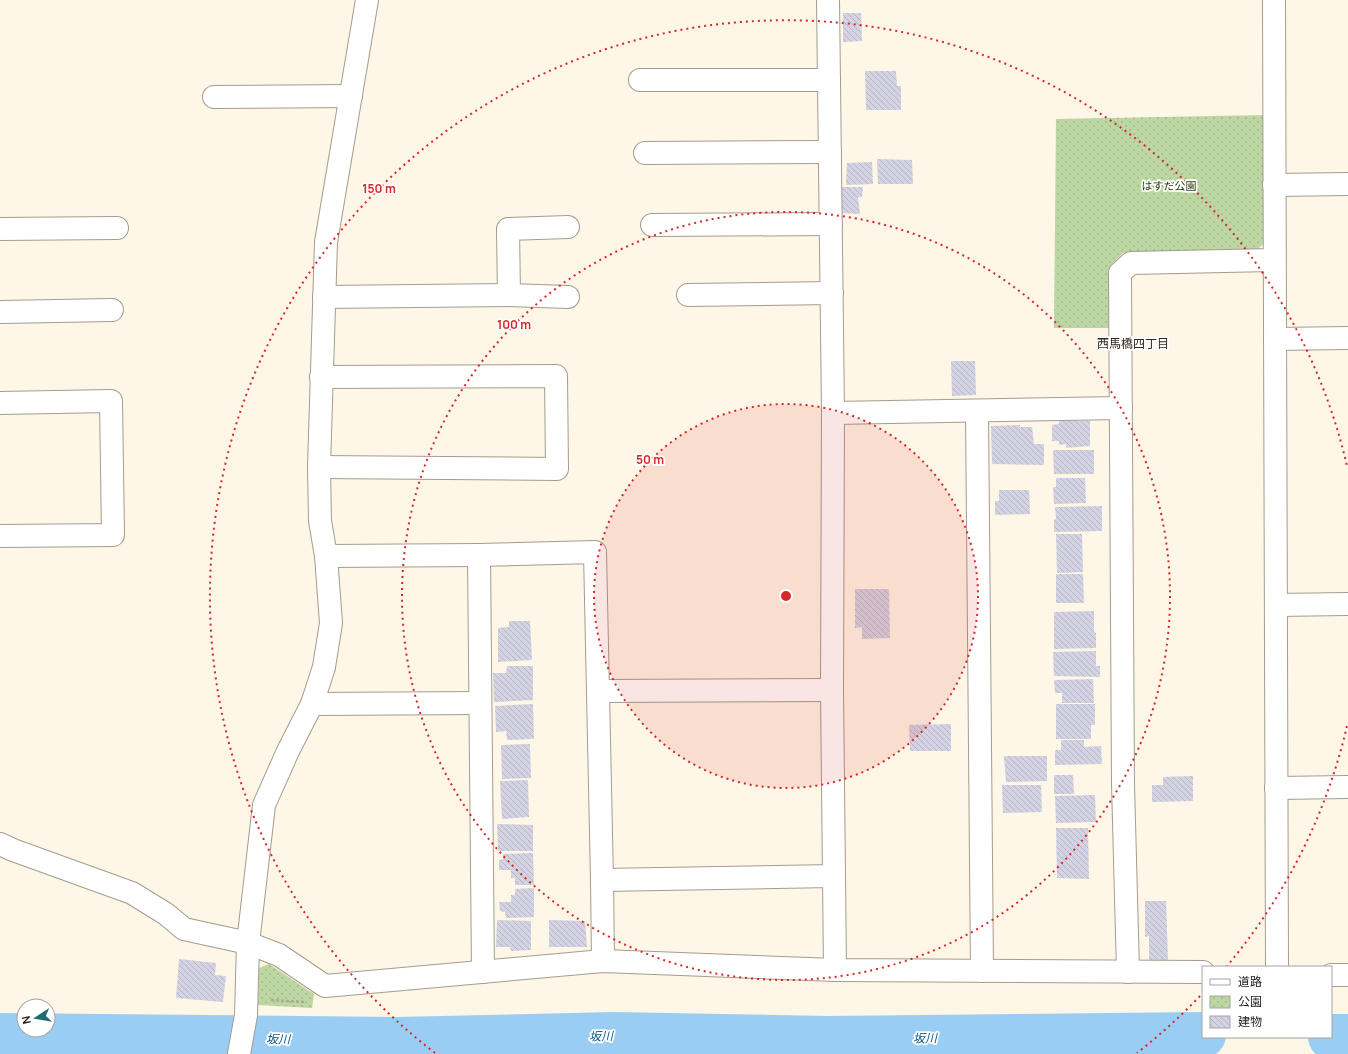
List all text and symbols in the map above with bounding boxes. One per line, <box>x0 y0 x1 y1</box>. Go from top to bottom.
park label: はすだ公園 <box>1142 178 1197 193</box>
text: 150 m <box>362 180 396 197</box>
text: 100 m <box>497 316 531 333</box>
district label: 西馬橋四丁目 <box>1097 335 1169 352</box>
text: 50 m <box>636 451 664 468</box>
centre of rings <box>779 589 793 603</box>
legend <box>1202 966 1332 1038</box>
text: 道路 <box>1238 973 1262 990</box>
text: 公園 <box>1238 993 1262 1010</box>
north arrow <box>16 998 56 1038</box>
text: 建物 <box>1238 1013 1262 1030</box>
text: N <box>18 1015 34 1026</box>
water label: 坂川 <box>589 1027 615 1045</box>
water label: 坂川 <box>913 1029 939 1047</box>
water label: 坂川 <box>266 1030 292 1048</box>

